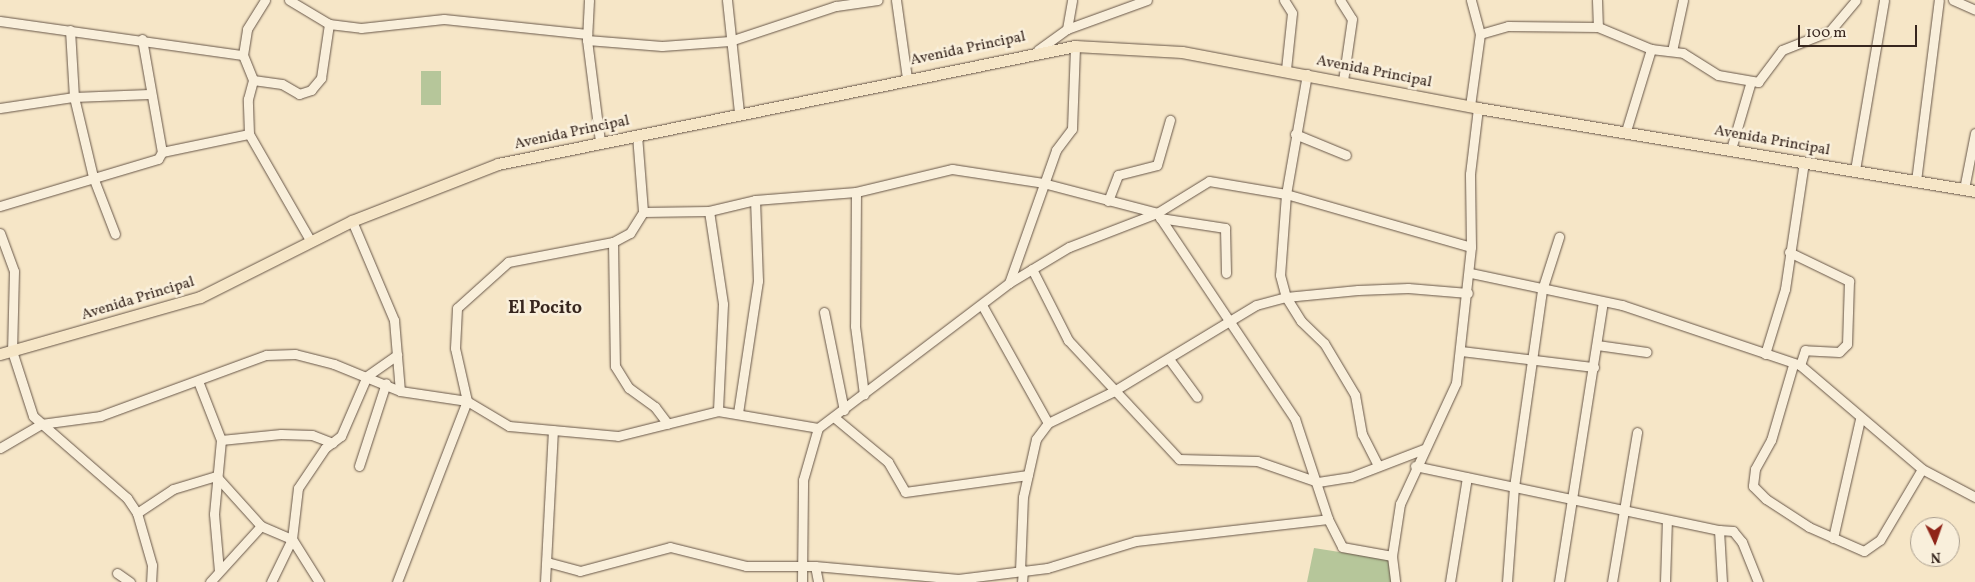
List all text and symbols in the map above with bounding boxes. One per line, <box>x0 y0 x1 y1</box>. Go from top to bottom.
scale bar <box>1800 15 1919 47</box>
text: 100 m <box>1806 23 1846 44</box>
street label: Avenida Principal <box>909 28 1027 70</box>
street label: Avenida Principal <box>1315 52 1433 92</box>
street label: Avenida Principal <box>513 112 631 154</box>
street label: Avenida Principal <box>1713 122 1831 160</box>
street label: Avenida Principal <box>79 273 197 325</box>
district label: El Pocito <box>508 298 582 320</box>
north arrow <box>1910 517 1960 567</box>
text: N <box>1930 547 1941 566</box>

